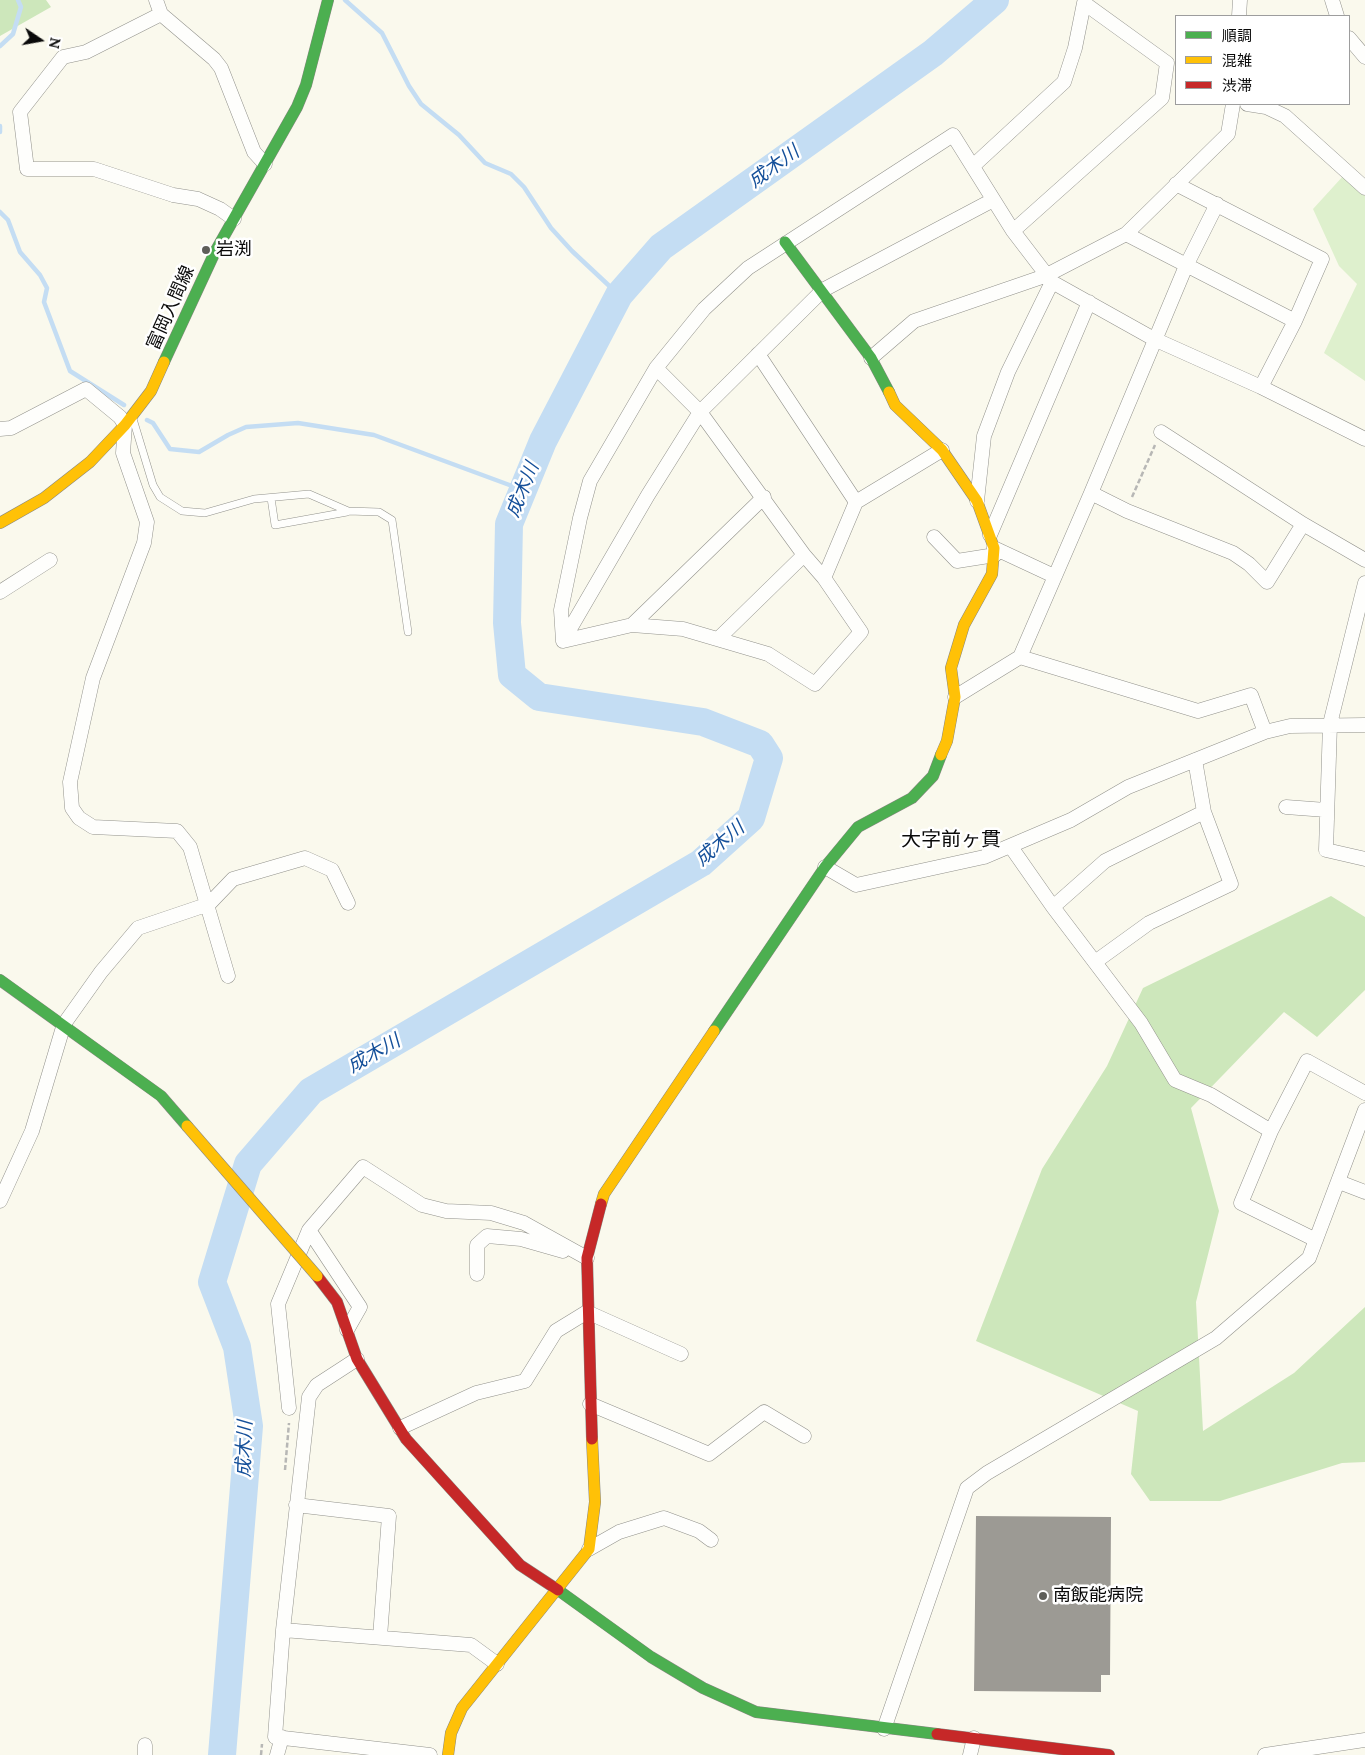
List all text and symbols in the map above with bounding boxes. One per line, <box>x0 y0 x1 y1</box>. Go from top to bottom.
north arrow <box>15 15 65 65</box>
legend <box>1175 15 1350 105</box>
text: 順調 <box>1222 26 1252 45</box>
text: N <box>45 36 65 50</box>
text: 混雑 <box>1222 51 1252 70</box>
text: 渋滞 <box>1222 76 1252 95</box>
water label: 成木川 <box>744 141 804 193</box>
place label: 岩渕 <box>216 239 252 261</box>
marker: 岩渕 <box>200 244 212 256</box>
street label: 富岡入間線 <box>143 262 199 354</box>
water label: 成木川 <box>502 459 544 521</box>
water label: 成木川 <box>691 817 749 871</box>
district label: 大字前ヶ貫 <box>901 828 1001 852</box>
water label: 成木川 <box>344 1030 404 1078</box>
water label: 成木川 <box>233 1420 257 1478</box>
place label: 南飯能病院 <box>1053 1585 1143 1607</box>
marker: 南飯能病院 <box>1037 1590 1049 1602</box>

